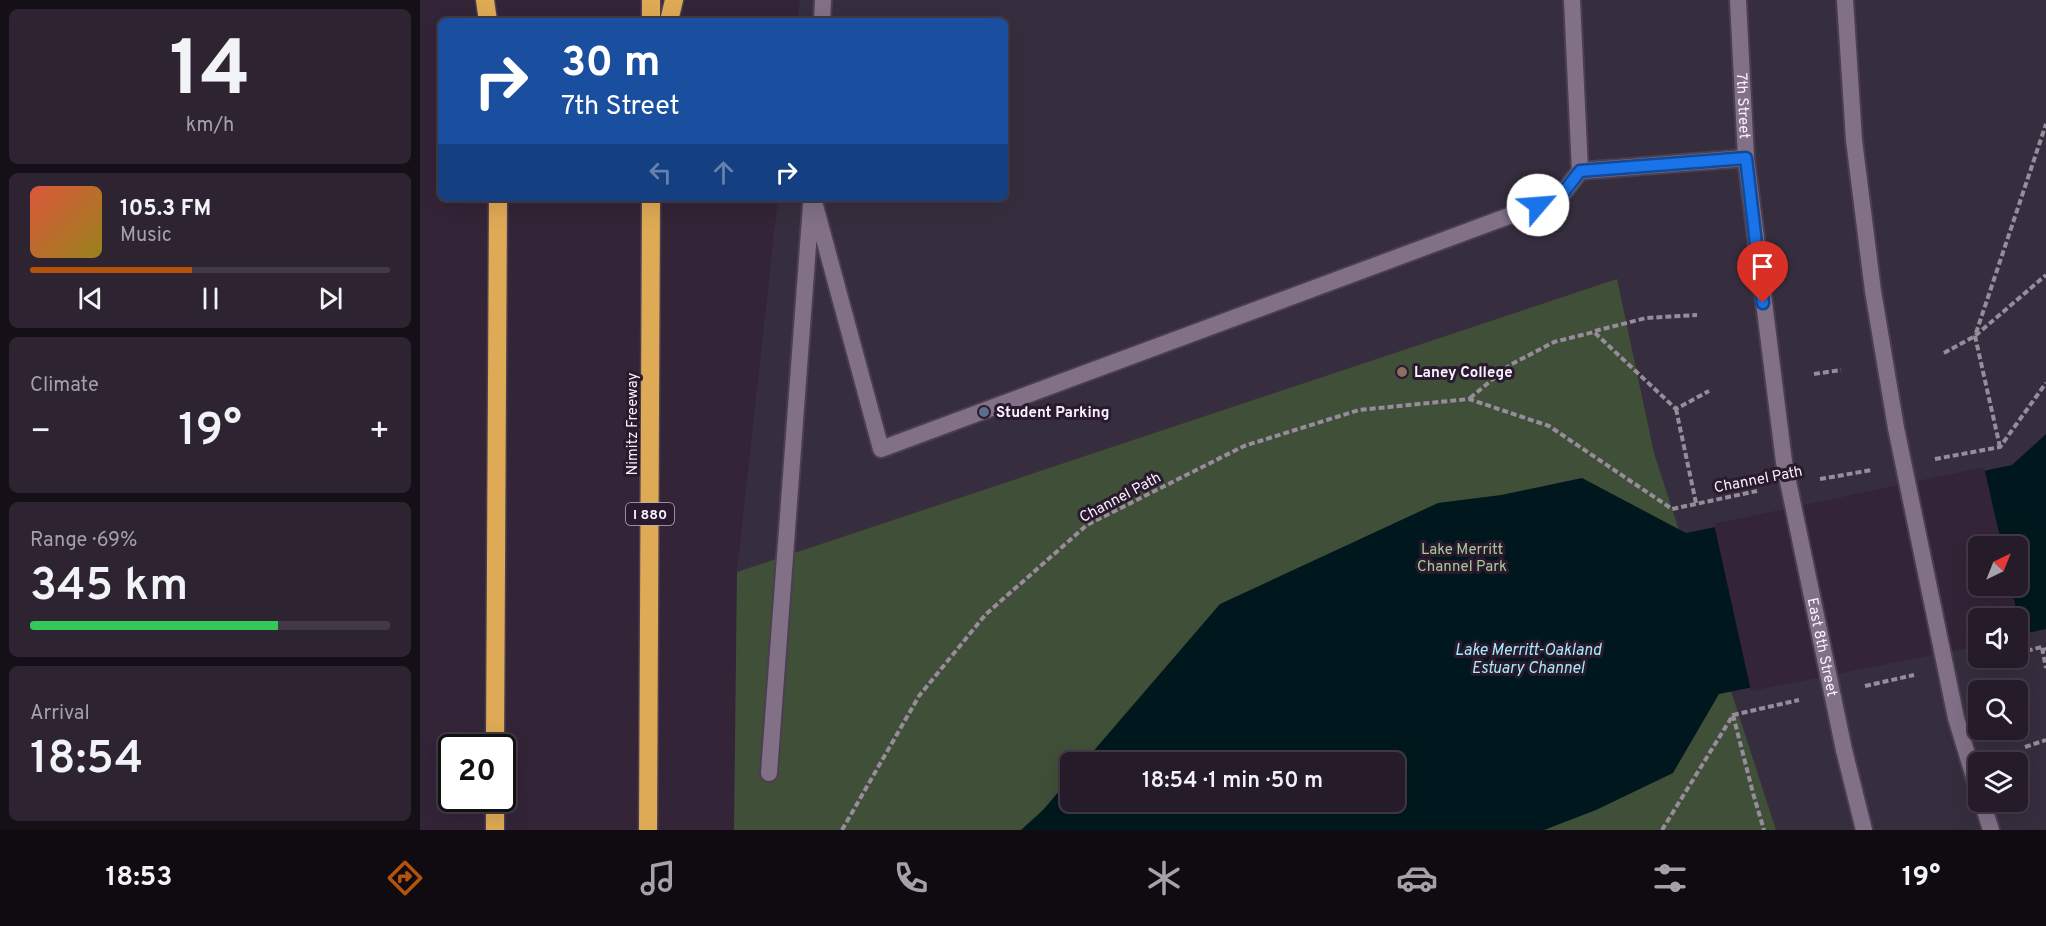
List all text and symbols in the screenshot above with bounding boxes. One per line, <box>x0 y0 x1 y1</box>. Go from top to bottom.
text: 14 <box>169 24 251 123</box>
text: 30 m <box>561 38 660 91</box>
icon: right <box>462 42 540 120</box>
street label: 7th Street <box>1731 72 1753 139</box>
text: 7th Street <box>561 90 680 124</box>
text: km/h <box>186 113 234 139</box>
icon: left <box>644 156 677 189</box>
icon: ahead <box>707 156 740 189</box>
icon: right <box>770 156 803 189</box>
position arrow <box>1506 173 1570 237</box>
text: 105.3 FM <box>120 196 211 223</box>
text: Music <box>120 223 172 249</box>
pin <box>1737 241 1788 303</box>
icon: arrive <box>1746 250 1779 283</box>
icon: previous <box>74 282 107 315</box>
icon: pause <box>194 282 227 315</box>
icon: next <box>314 282 347 315</box>
place label: Laney College <box>1414 364 1512 383</box>
marker: Laney College <box>1395 365 1409 379</box>
street label: Nimitz Freeway <box>624 372 643 475</box>
text: Climate <box>30 373 99 399</box>
text: 19° <box>178 404 242 461</box>
place label: Student Parking <box>996 404 1109 423</box>
marker: Student Parking <box>977 405 991 419</box>
text: − <box>30 412 51 454</box>
text: + <box>369 412 390 454</box>
street label: Channel Path <box>1712 463 1804 498</box>
street label: Channel Path <box>1077 469 1165 528</box>
road number: I 880 <box>626 503 674 525</box>
text: Range · 69% <box>30 528 137 554</box>
north arrow <box>1968 536 2028 596</box>
map controls <box>1968 536 2028 812</box>
park label: Lake Merritt Channel Park <box>1417 541 1507 577</box>
text: 345 km <box>30 559 188 616</box>
street label: East 8th Street <box>1802 596 1841 698</box>
button: sound <box>1968 608 2028 668</box>
water label: Lake Merritt-Oakland Estuary Channel <box>1455 641 1602 679</box>
button: search <box>1968 680 2028 740</box>
text: Arrival <box>30 701 90 727</box>
text: 18:54 <box>30 732 143 789</box>
speed limit sign: 20 <box>438 734 516 812</box>
button: layers <box>1968 752 2028 812</box>
text: 18:54 · 1 min · 50 m <box>1142 768 1323 795</box>
icon: directions <box>384 857 426 899</box>
icon: music <box>637 857 679 899</box>
icon: phone <box>890 857 932 899</box>
icon: climate <box>1143 857 1185 899</box>
icon: car <box>1396 857 1438 899</box>
icon: filters <box>1649 857 1691 899</box>
text: 18:53 <box>106 861 173 895</box>
text: 19° <box>1902 861 1940 895</box>

